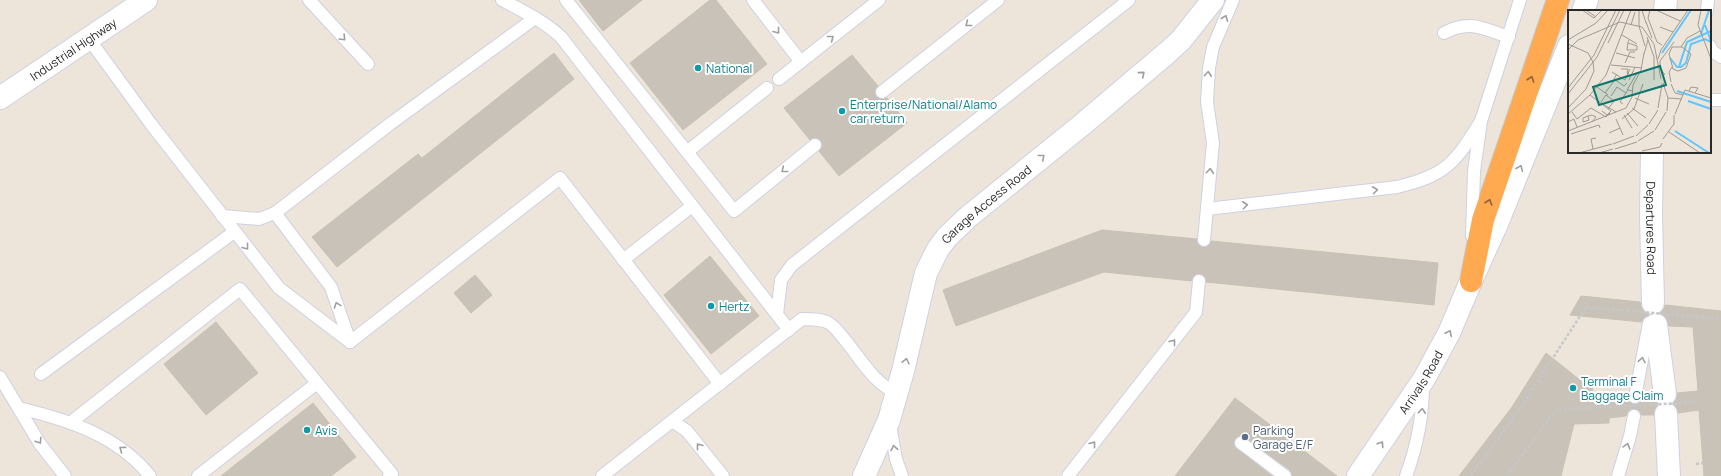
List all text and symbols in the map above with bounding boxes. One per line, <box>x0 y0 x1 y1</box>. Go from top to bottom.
inset map <box>1568 10 1711 153</box>
street label: Industrial Highway <box>26 13 120 84</box>
one-way arrow <box>1220 14 1228 22</box>
one-way arrow <box>965 20 972 27</box>
one-way arrow <box>772 26 779 33</box>
one-way arrow <box>338 33 345 41</box>
one-way arrow <box>827 35 834 42</box>
place label: National <box>706 60 752 77</box>
marker: National <box>693 63 703 73</box>
one-way arrow <box>1204 71 1213 77</box>
one-way arrow <box>1138 72 1145 79</box>
one-way arrow <box>1526 76 1535 83</box>
place label: Enterprise/National/Alamo car return <box>850 96 997 127</box>
marker: Enterprise/National/Alamo car return <box>837 106 847 116</box>
one-way arrow <box>1038 155 1045 162</box>
street label: Garage Access Road <box>937 161 1035 247</box>
one-way arrow <box>782 165 789 172</box>
one-way arrow <box>1515 165 1523 173</box>
one-way arrow <box>1206 168 1215 174</box>
street label: Departures Road <box>1642 181 1661 275</box>
one-way arrow <box>1371 186 1378 195</box>
one-way arrow <box>1484 199 1493 206</box>
one-way arrow <box>1242 201 1248 210</box>
one-way arrow <box>241 243 248 250</box>
place label: Hertz <box>719 298 750 315</box>
marker: Hertz <box>706 301 716 311</box>
one-way arrow <box>333 302 342 309</box>
one-way arrow <box>1444 329 1452 337</box>
one-way arrow <box>1168 339 1175 346</box>
street label: Arrivals Road <box>1394 347 1446 417</box>
one-way arrow <box>901 357 909 364</box>
one-way arrow <box>1637 357 1646 363</box>
place label: Terminal F Baggage Claim <box>1581 373 1663 404</box>
marker: Terminal F Baggage Claim <box>1568 383 1578 393</box>
one-way arrow <box>1417 408 1426 414</box>
place label: Avis <box>315 422 337 439</box>
place label: Parking Garage E/F <box>1253 422 1313 453</box>
marker: Avis <box>302 425 312 435</box>
marker: Parking Garage E/F <box>1240 432 1250 442</box>
one-way arrow <box>34 437 42 444</box>
one-way arrow <box>1376 441 1384 448</box>
one-way arrow <box>1088 442 1095 449</box>
one-way arrow <box>1622 443 1631 450</box>
one-way arrow <box>697 444 704 451</box>
one-way arrow <box>890 445 899 451</box>
one-way arrow <box>120 447 127 454</box>

